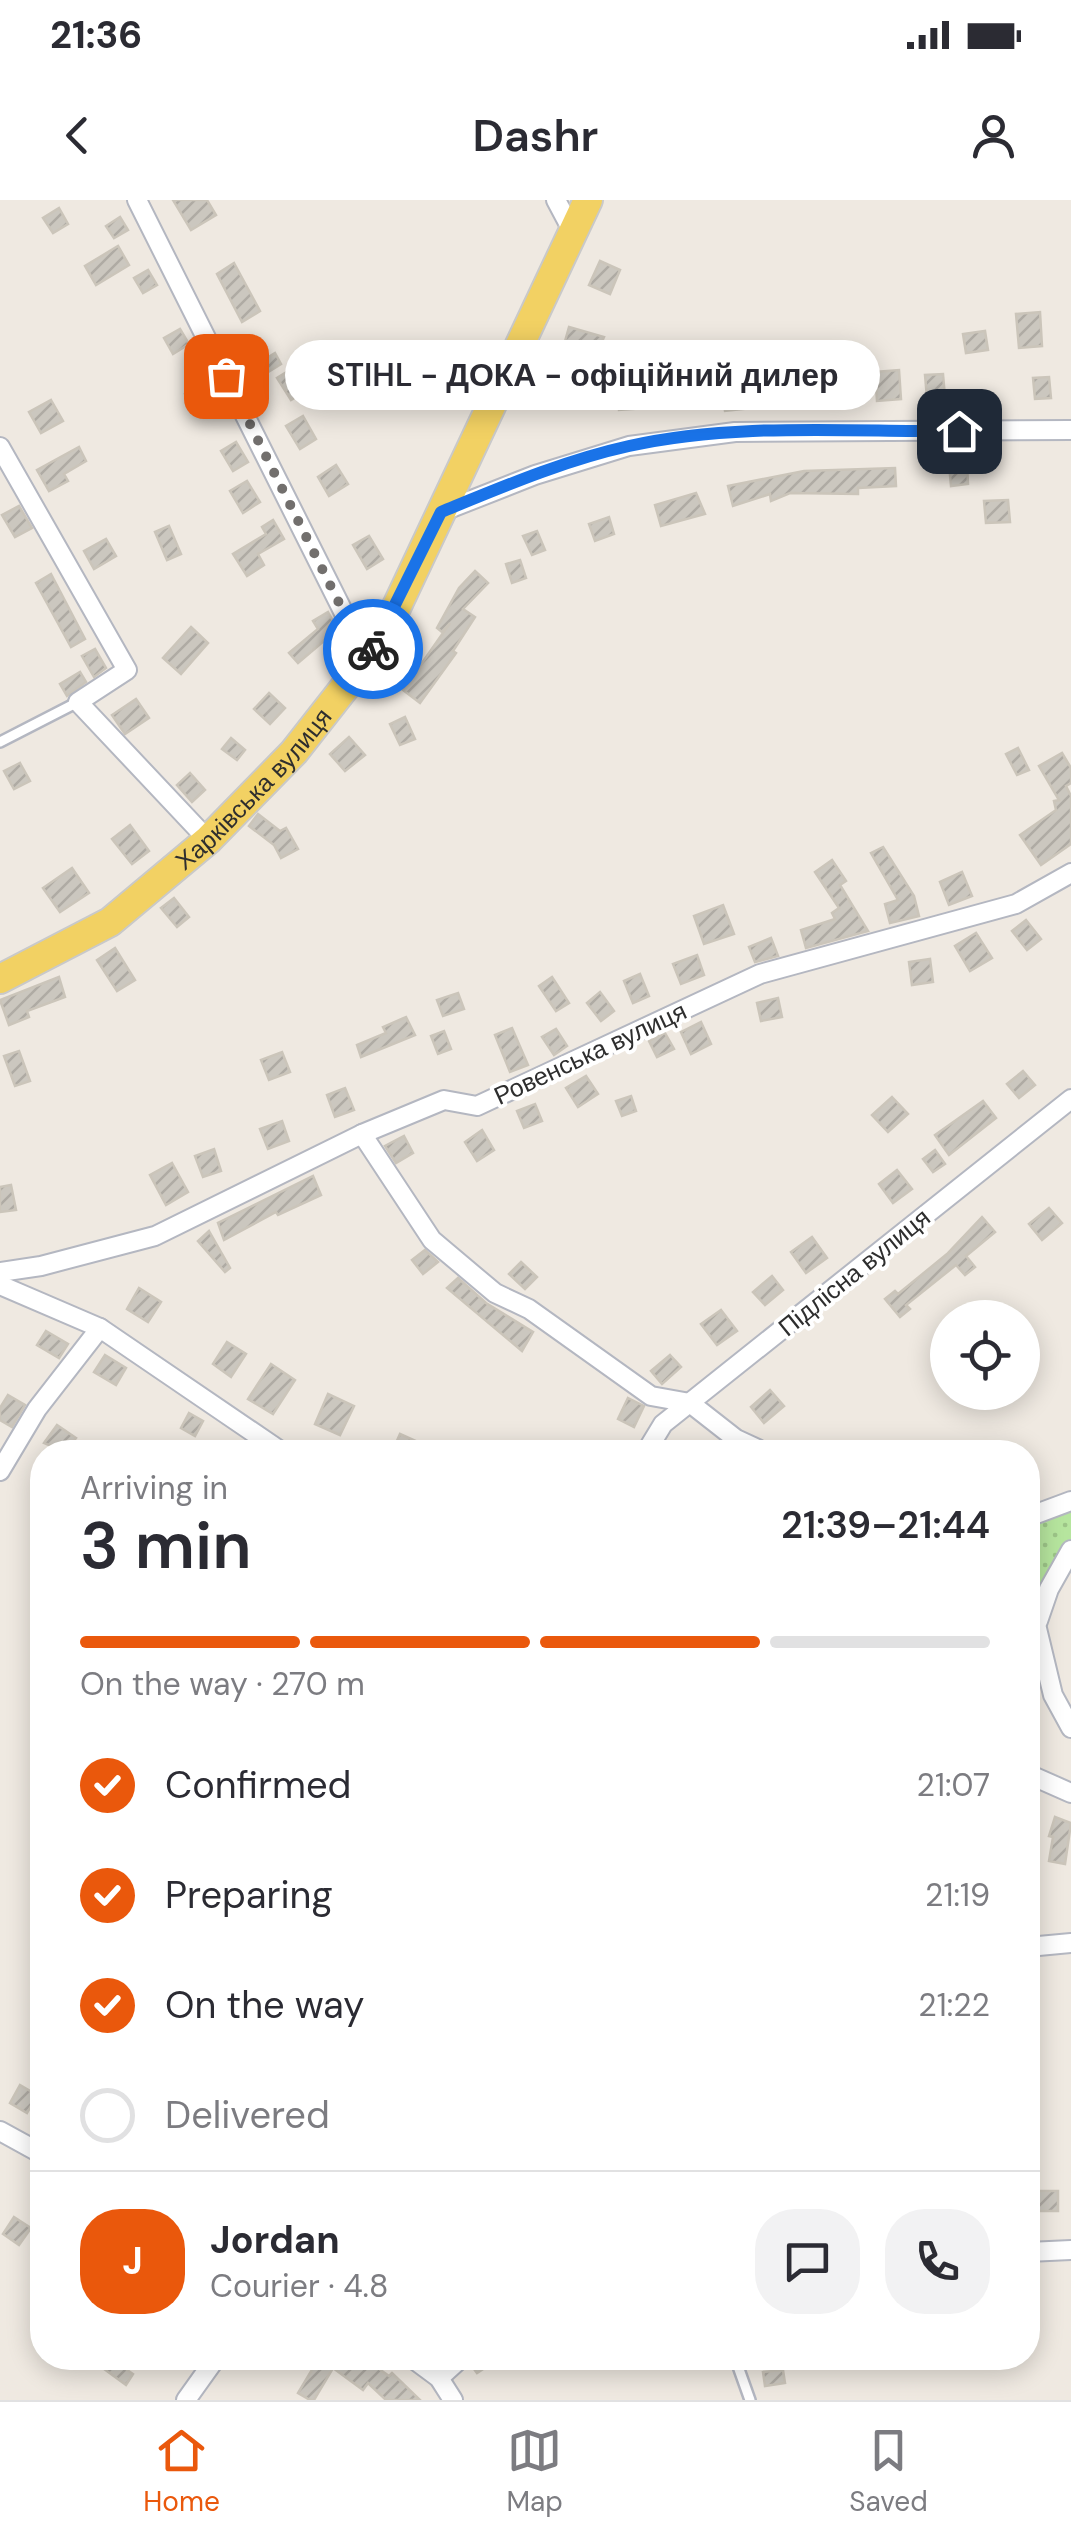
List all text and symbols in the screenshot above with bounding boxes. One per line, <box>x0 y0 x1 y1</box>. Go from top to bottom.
text: 21:36 <box>50 10 142 60</box>
text: Dashr <box>472 106 599 165</box>
icon: back <box>50 108 105 163</box>
icon: person <box>966 108 1021 163</box>
pin <box>184 334 269 419</box>
callout: STIHL - ДОКА - офіційний дилер <box>286 341 881 411</box>
icon: bag <box>199 349 254 404</box>
text: STIHL - ДОКА - офіційний дилер <box>326 354 839 396</box>
pin <box>917 389 1002 474</box>
icon: home <box>932 404 987 459</box>
courier <box>323 599 423 699</box>
icon: bike <box>346 622 401 677</box>
street label: Харківська вулиця <box>169 701 339 877</box>
street label: Ровенська вулиця <box>489 994 692 1113</box>
street label: Підлісна вулиця <box>772 1201 937 1344</box>
map controls <box>930 1300 1040 1410</box>
button: locate <box>930 1300 1040 1410</box>
text: Arriving in <box>80 1467 228 1509</box>
text: 21:39–21:44 <box>781 1500 990 1550</box>
text: 3 min <box>80 1504 251 1588</box>
text: On the way · 270 m <box>80 1663 365 1705</box>
icon: check <box>80 1758 135 1813</box>
text: Confirmed <box>165 1760 351 1810</box>
text: 21:07 <box>917 1764 990 1806</box>
icon: check <box>80 1868 135 1923</box>
text: Preparing <box>165 1870 333 1920</box>
text: 21:19 <box>925 1874 990 1916</box>
icon: check <box>80 1978 135 2033</box>
text: On the way <box>165 1980 364 2030</box>
text: 21:22 <box>918 1984 990 2026</box>
text: Delivered <box>165 2090 330 2140</box>
button: chat <box>755 2209 860 2314</box>
button: phone <box>885 2209 990 2314</box>
text: Jordan <box>210 2215 340 2265</box>
text: J <box>122 2236 143 2286</box>
text: Courier · 4.8 <box>210 2265 388 2307</box>
tab: Home <box>143 2423 220 2520</box>
tab: Map <box>506 2423 563 2520</box>
tab: Saved <box>849 2423 928 2520</box>

